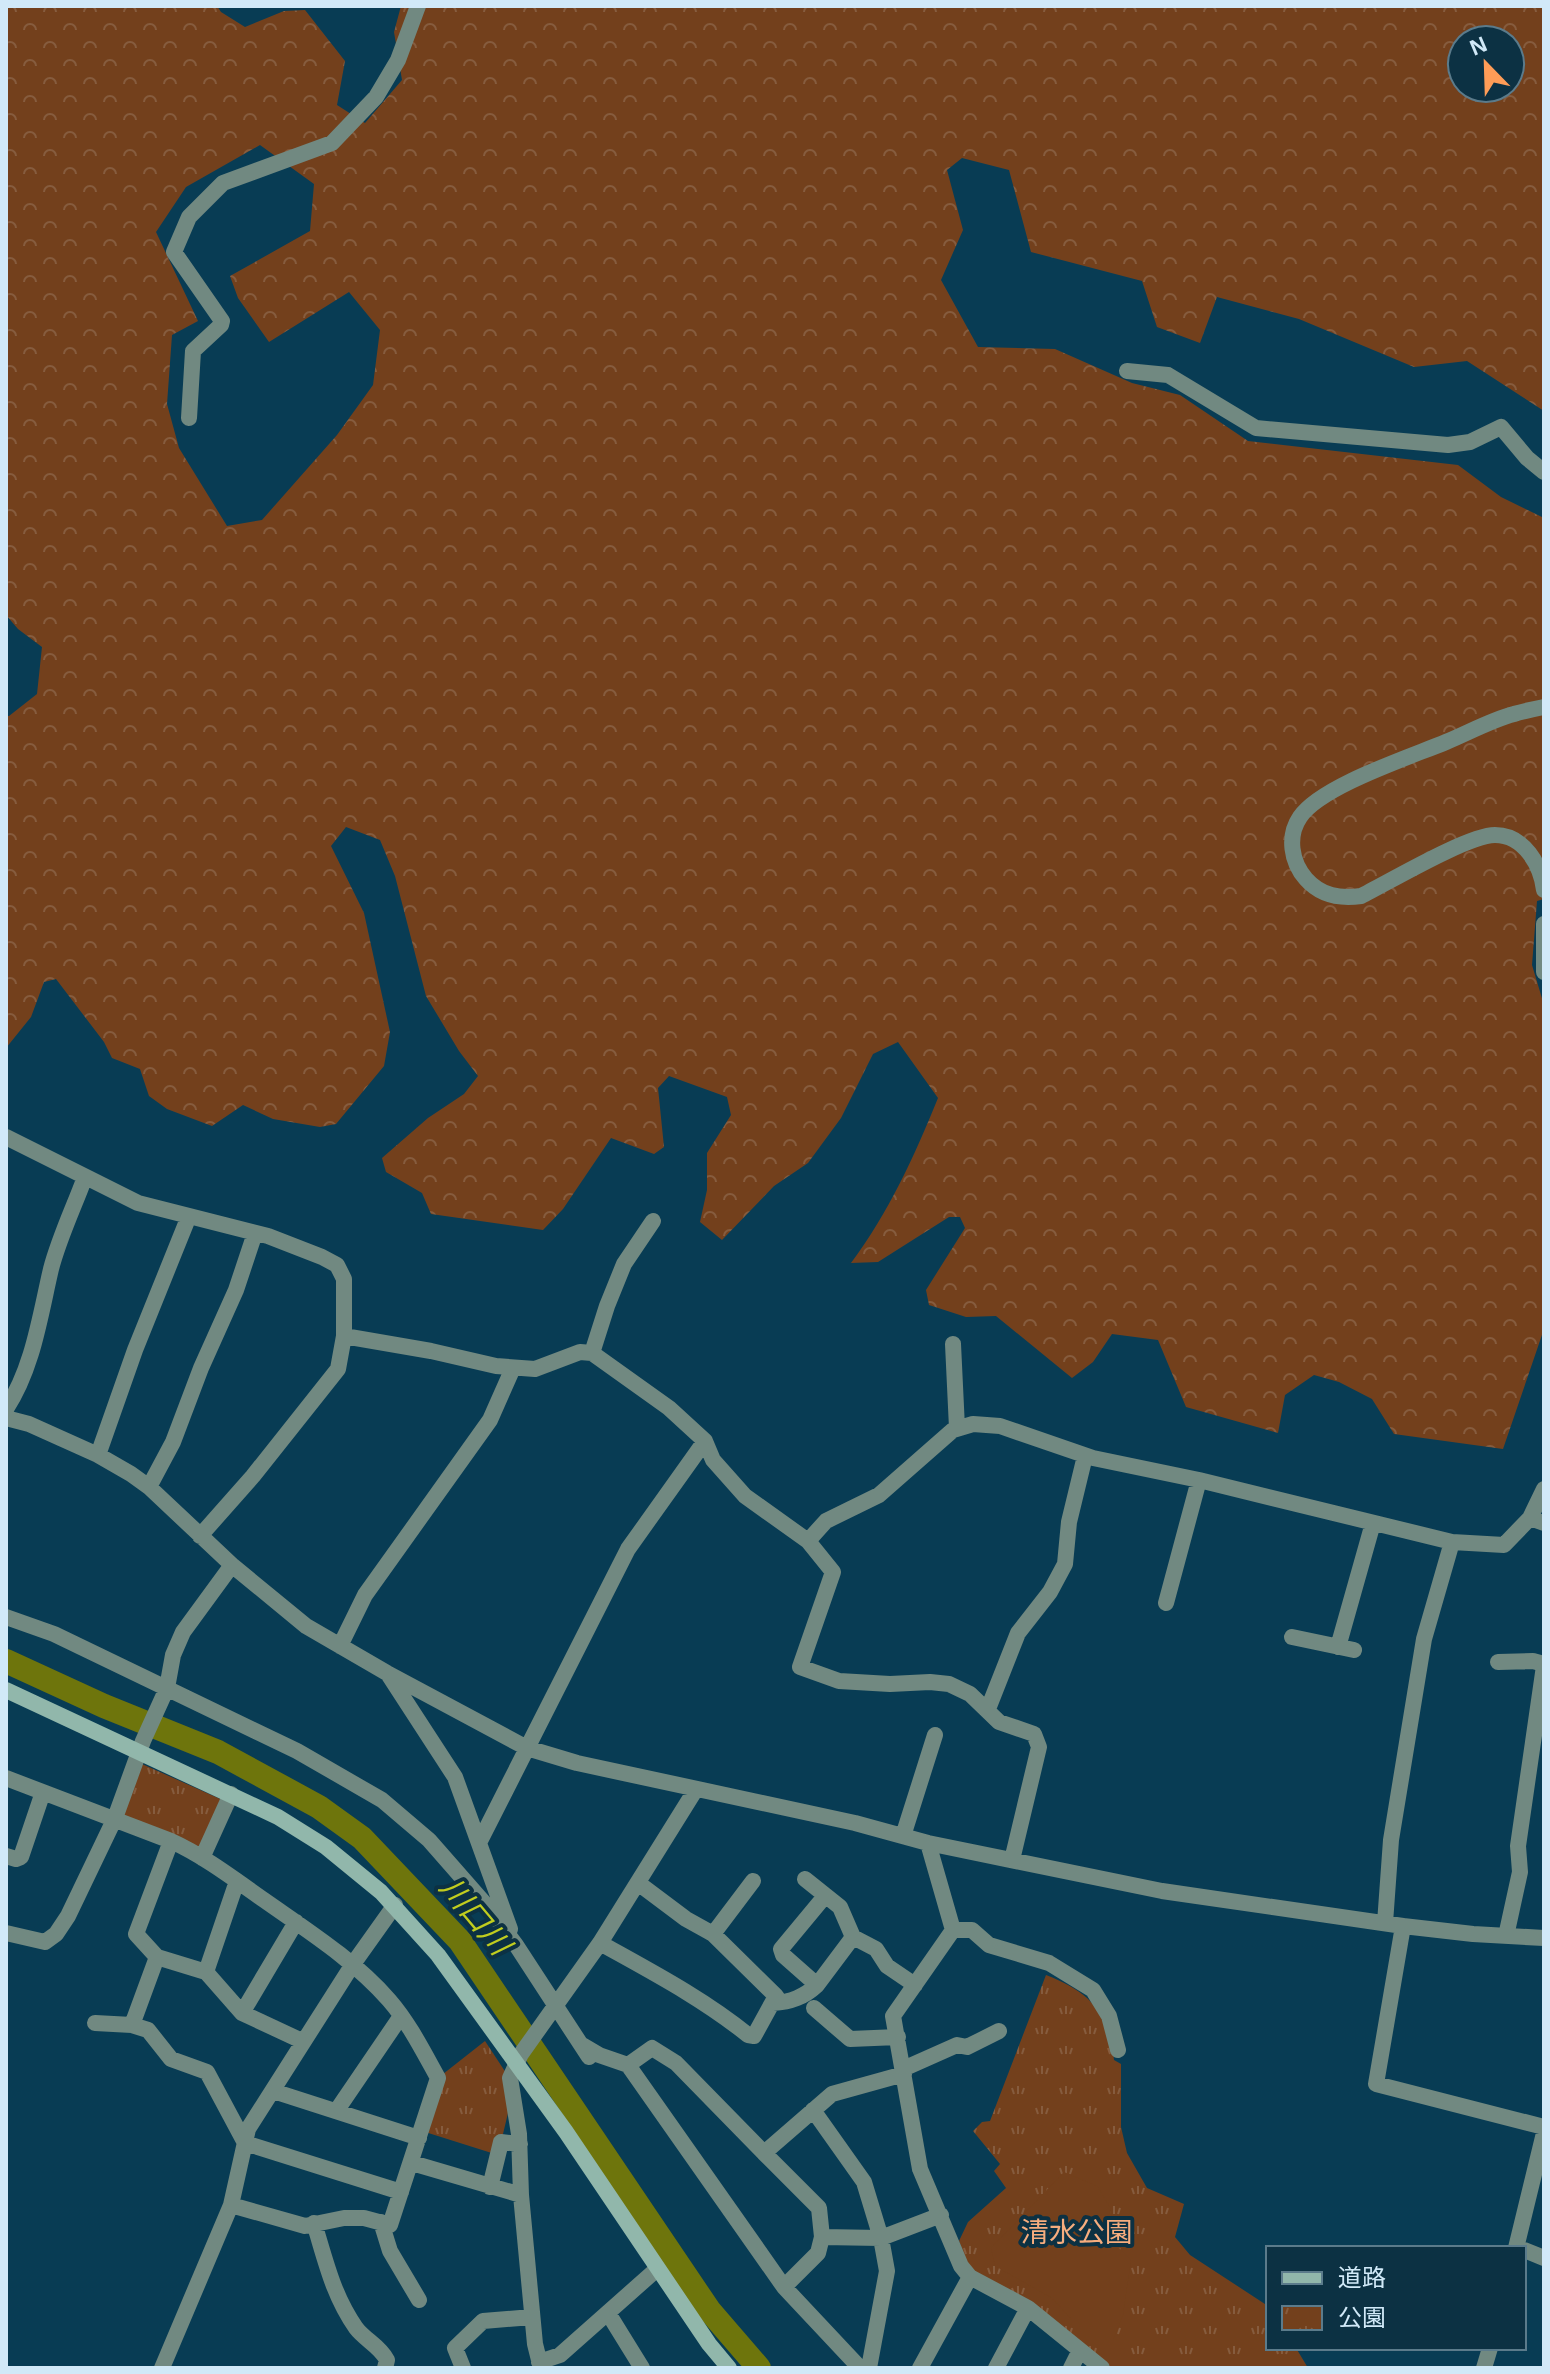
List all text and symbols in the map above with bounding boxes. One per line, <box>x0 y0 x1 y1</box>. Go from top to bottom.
north arrow <box>1446 24 1526 104</box>
text: N <box>1466 31 1491 61</box>
water label: 川口川 <box>434 1871 519 1963</box>
park label: 清水公園 <box>1021 2217 1133 2248</box>
legend <box>1266 2246 1526 2350</box>
text: 道路 <box>1338 2264 1386 2291</box>
text: 公園 <box>1338 2304 1386 2331</box>

